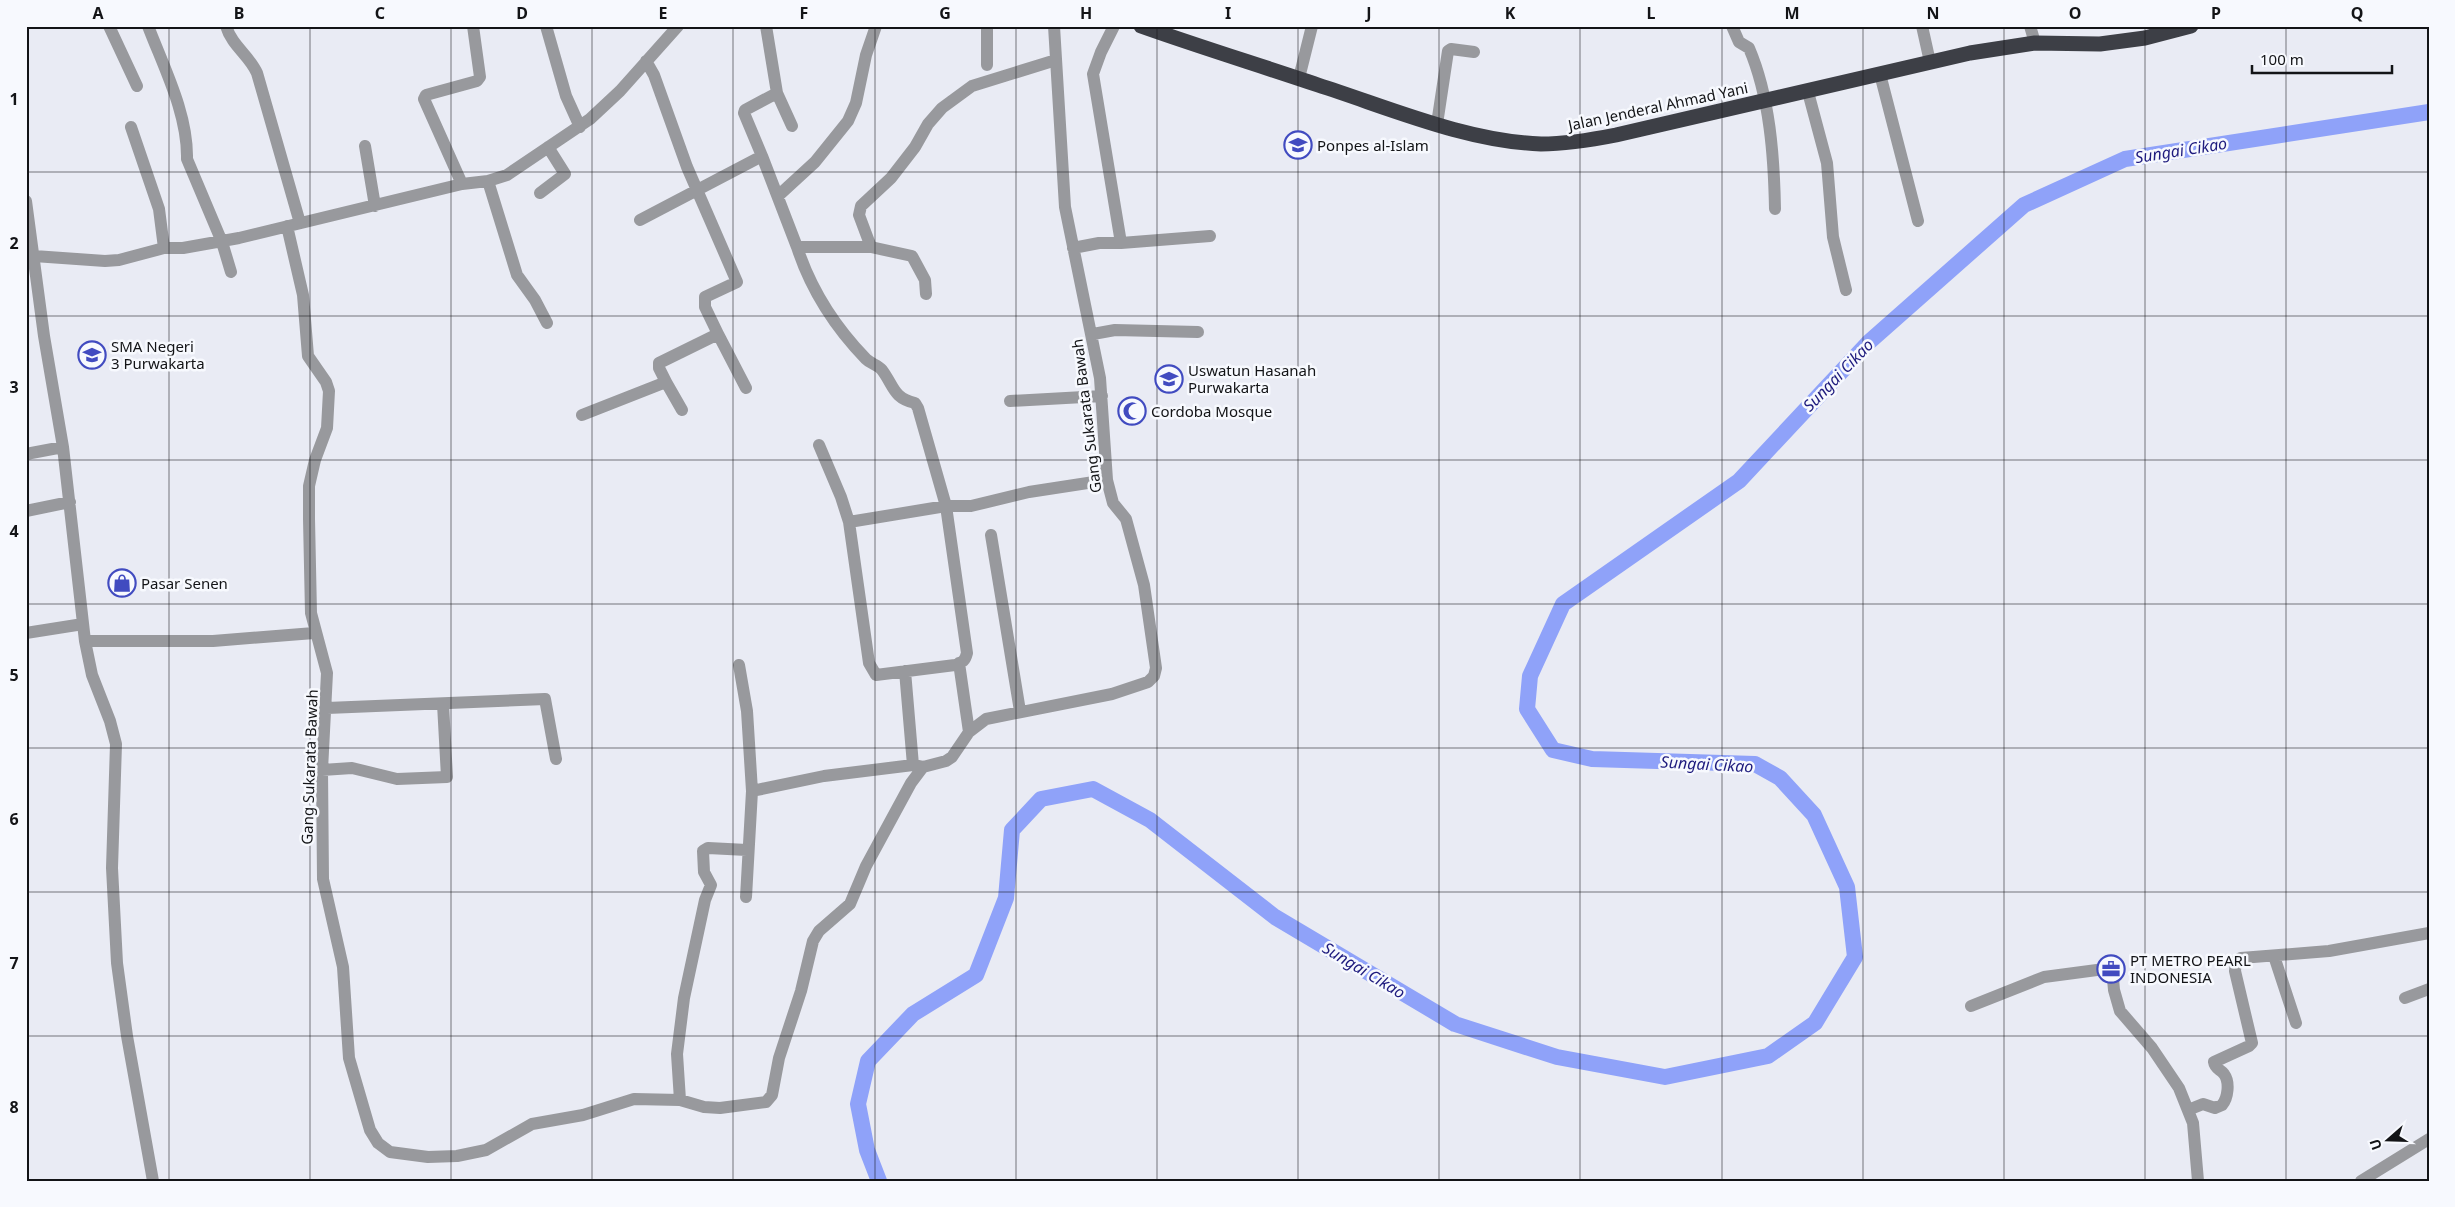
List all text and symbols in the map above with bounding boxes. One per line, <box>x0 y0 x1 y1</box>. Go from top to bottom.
text: A <box>92 2 104 24</box>
text: B <box>234 2 244 24</box>
text: C <box>375 2 385 24</box>
text: D <box>516 2 528 24</box>
text: E <box>659 2 668 24</box>
text: F <box>800 2 808 24</box>
text: G <box>939 2 951 24</box>
text: H <box>1080 2 1092 24</box>
text: I <box>1225 2 1231 24</box>
text: J <box>1364 2 1372 24</box>
text: K <box>1505 2 1516 24</box>
text: L <box>1647 2 1656 24</box>
text: M <box>1784 2 1800 24</box>
text: N <box>1926 2 1940 24</box>
text: O <box>2069 2 2081 24</box>
text: P <box>2211 2 2221 24</box>
text: Q <box>2351 2 2363 24</box>
scale bar <box>2252 42 2392 74</box>
text: 100 m <box>2260 49 2304 69</box>
street label: Jalan Jenderal Ahmad Yani <box>1564 77 1750 135</box>
text: 1 <box>9 88 19 110</box>
school or university icon: Ponpes al-Islam <box>1283 130 1313 160</box>
water label: Sungai Cikao <box>2133 132 2229 168</box>
place label: Ponpes al-Islam <box>1317 135 1429 155</box>
text: 2 <box>9 232 19 254</box>
water label: Sungai Cikao <box>1798 334 1878 416</box>
place label: SMA Negeri 3 Purwakarta <box>111 336 205 373</box>
street label: Gang Sukarata Bawah <box>1067 338 1105 494</box>
school or university icon: SMA Negeri 3 Purwakarta <box>77 340 107 370</box>
place label: Uswatun Hasanah Purwakarta <box>1188 360 1316 397</box>
school or university icon: Uswatun Hasanah Purwakarta <box>1154 364 1184 394</box>
text: 3 <box>9 376 19 398</box>
mosque icon: Cordoba Mosque <box>1117 396 1147 426</box>
place label: Cordoba Mosque <box>1151 401 1272 421</box>
text: 4 <box>9 520 19 542</box>
shop icon: Pasar Senen <box>107 568 137 598</box>
place label: Pasar Senen <box>141 573 228 593</box>
text: 5 <box>9 664 19 686</box>
street label: Gang Sukarata Bawah <box>296 689 322 845</box>
water label: Sungai Cikao <box>1660 751 1754 777</box>
text: 6 <box>9 808 19 830</box>
water label: Sungai Cikao <box>1319 937 1409 1003</box>
place label: PT METRO PEARL INDONESIA <box>2130 950 2251 987</box>
text: 7 <box>9 952 19 974</box>
office icon: PT METRO PEARL INDONESIA <box>2096 954 2126 984</box>
text: 8 <box>9 1096 19 1118</box>
north arrow <box>2362 1114 2412 1164</box>
text: U <box>2365 1136 2386 1153</box>

